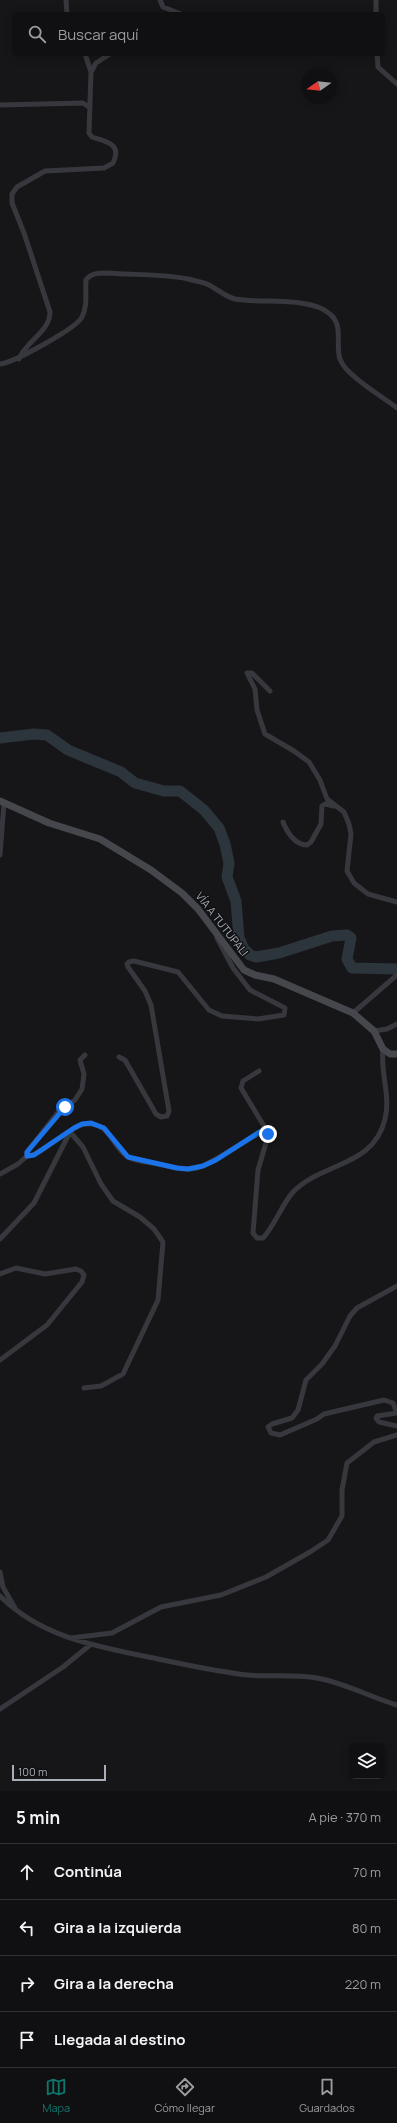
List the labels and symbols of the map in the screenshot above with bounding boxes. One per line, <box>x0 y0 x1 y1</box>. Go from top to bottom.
north arrow <box>301 68 337 104</box>
street label: VÍA A TUTUPALI <box>193 889 252 959</box>
route start <box>56 1098 74 1116</box>
route end <box>259 1125 277 1143</box>
scale bar <box>12 1763 106 1782</box>

